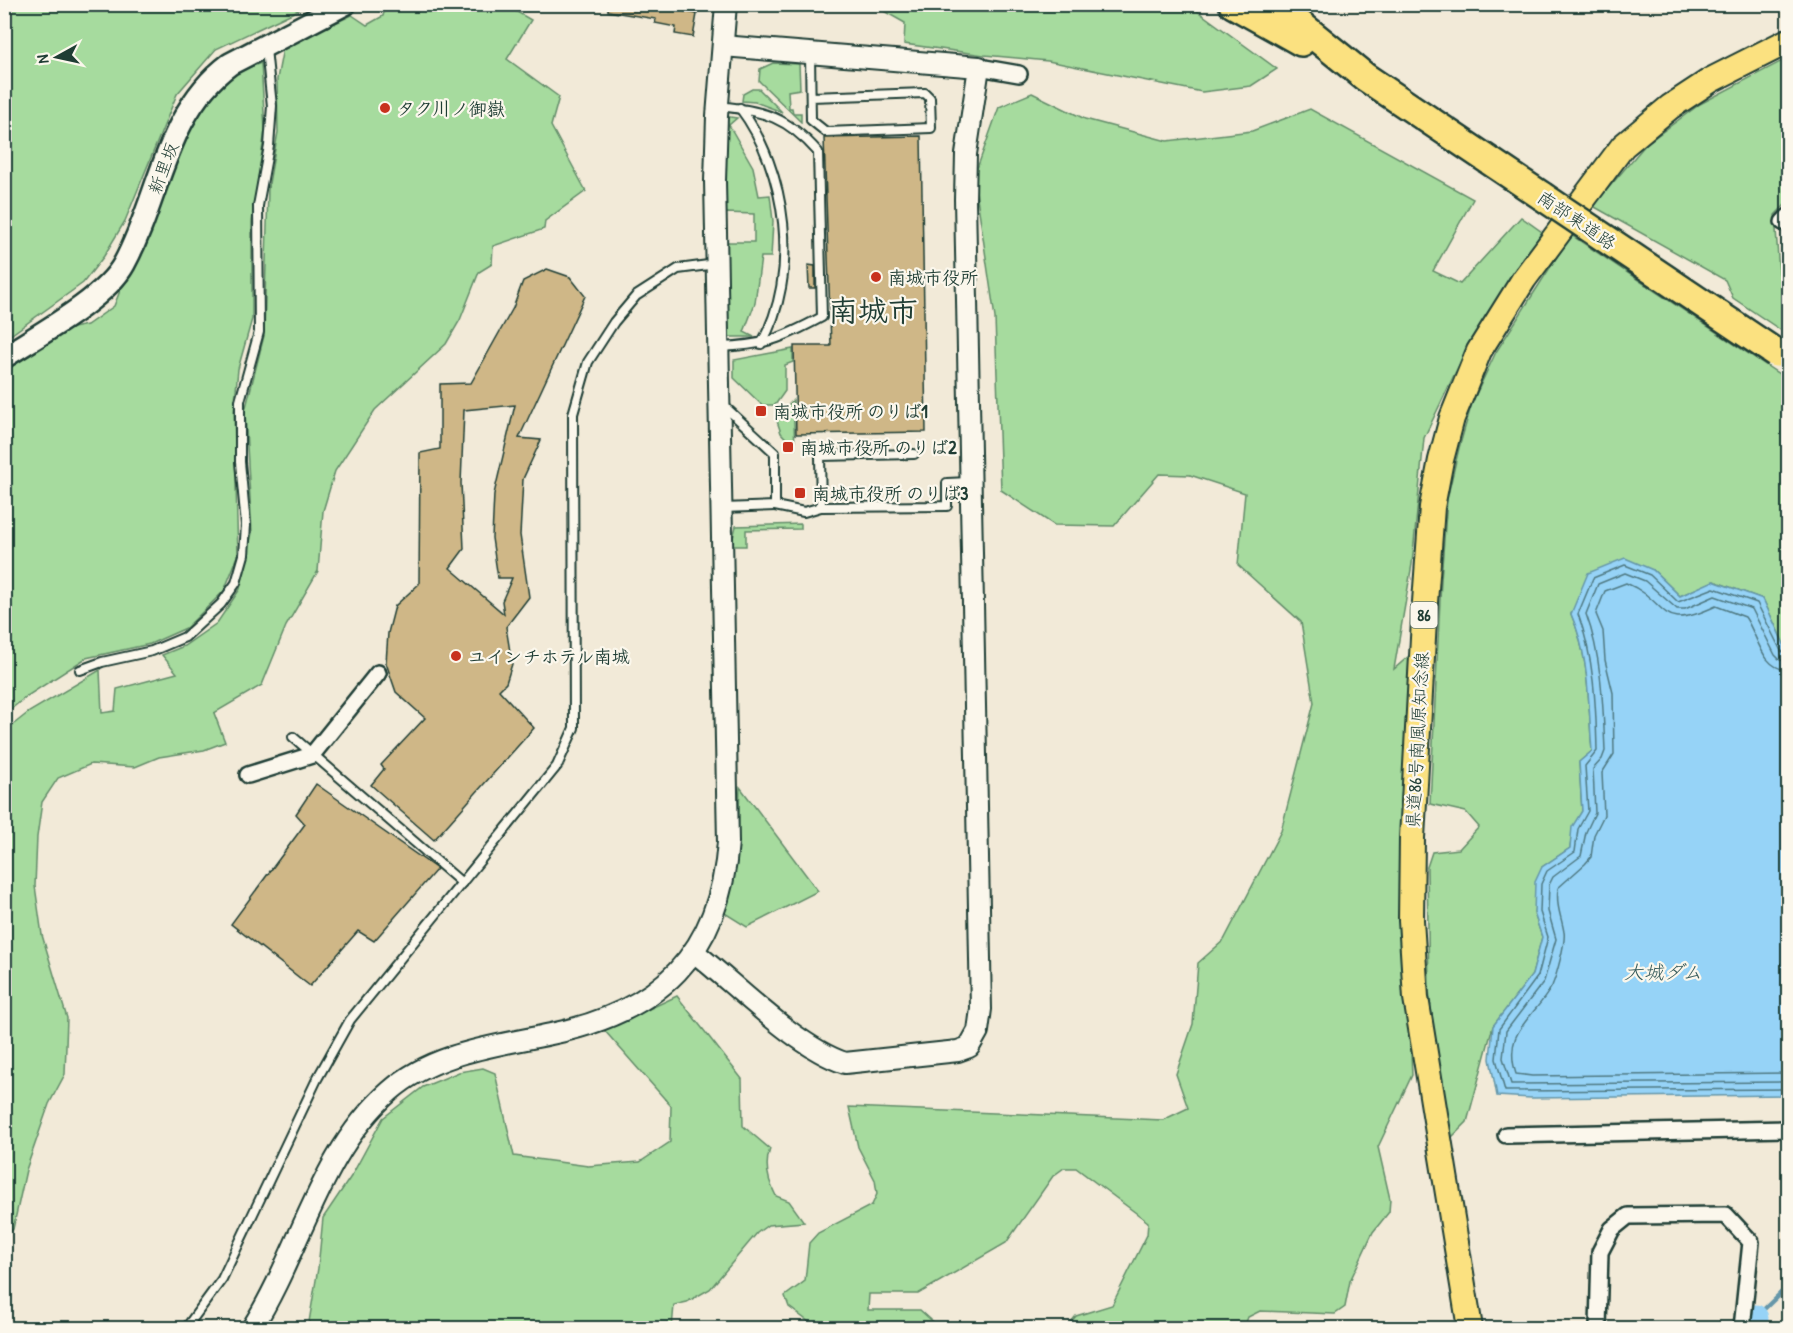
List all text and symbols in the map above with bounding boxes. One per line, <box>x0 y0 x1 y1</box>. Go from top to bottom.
north arrow <box>27 27 87 87</box>
text: N <box>31 53 54 65</box>
place label: タク川ノ御嶽 <box>397 96 505 121</box>
marker: タク川ノ御嶽 <box>378 101 392 115</box>
street label: 新里坂 <box>142 138 184 198</box>
street label: 南部東道路 <box>1533 184 1621 256</box>
place label: 南城市役所 <box>888 265 978 290</box>
marker: 南城市役所 <box>869 270 883 284</box>
district label: 南城市 <box>828 290 918 330</box>
place label: 南城市役所 のりば1 <box>773 399 928 424</box>
marker: 南城市役所 のりば1 <box>754 404 768 418</box>
place label: 南城市役所 のりば2 <box>800 435 957 460</box>
marker: 南城市役所 のりば2 <box>781 440 795 454</box>
place label: 南城市役所 のりば3 <box>812 481 968 506</box>
marker: 南城市役所 のりば3 <box>793 486 807 500</box>
road number: 86 <box>1410 602 1438 628</box>
place label: ユインチホテル南城 <box>468 644 630 669</box>
marker: ユインチホテル南城 <box>449 649 463 663</box>
street label: 県道86号南風原知念線 <box>1400 651 1434 829</box>
water label: 大城ダム <box>1624 958 1702 985</box>

